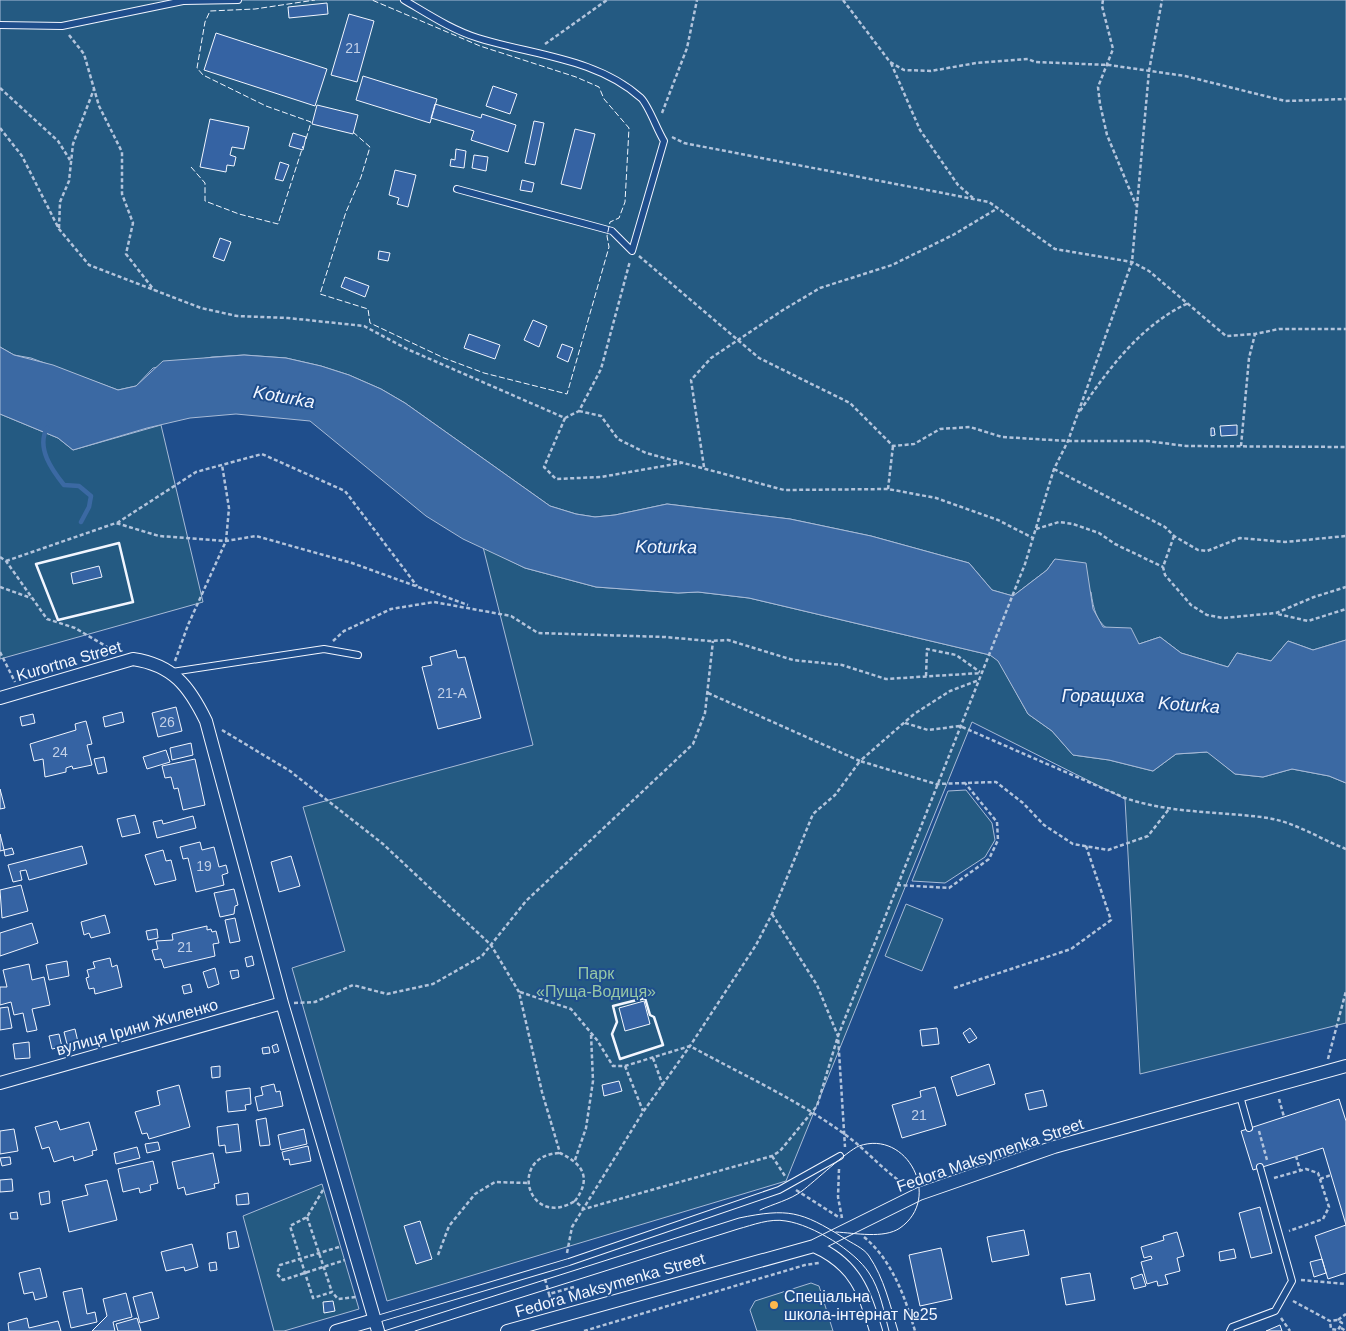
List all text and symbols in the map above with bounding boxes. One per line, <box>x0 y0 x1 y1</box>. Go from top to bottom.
house number: 21 <box>345 40 361 56</box>
water label: Koturka <box>252 382 316 412</box>
water label: Koturka <box>635 536 697 558</box>
street label: Kurortna Street <box>15 638 124 684</box>
house number: 21-А <box>437 685 467 701</box>
water label: Горащиха <box>1062 686 1144 706</box>
water label: Koturka <box>1157 693 1221 717</box>
house number: 26 <box>159 714 175 730</box>
house number: 24 <box>52 744 68 760</box>
house number: 19 <box>196 858 212 874</box>
house number: 21 <box>177 939 193 955</box>
park label: Парк «Пуща-Водиця» <box>536 965 656 1000</box>
street label: вулиця Ірини Жиленко <box>54 996 220 1058</box>
house number: 21 <box>911 1107 927 1123</box>
street label: Fedora Maksymenka Street <box>894 1115 1086 1195</box>
street label: Fedora Maksymenka Street <box>513 1250 707 1320</box>
place label: Спеціальна школа-інтернат №25 <box>784 1288 938 1323</box>
marker: Спеціальна школа-інтернат №25 <box>768 1299 780 1311</box>

